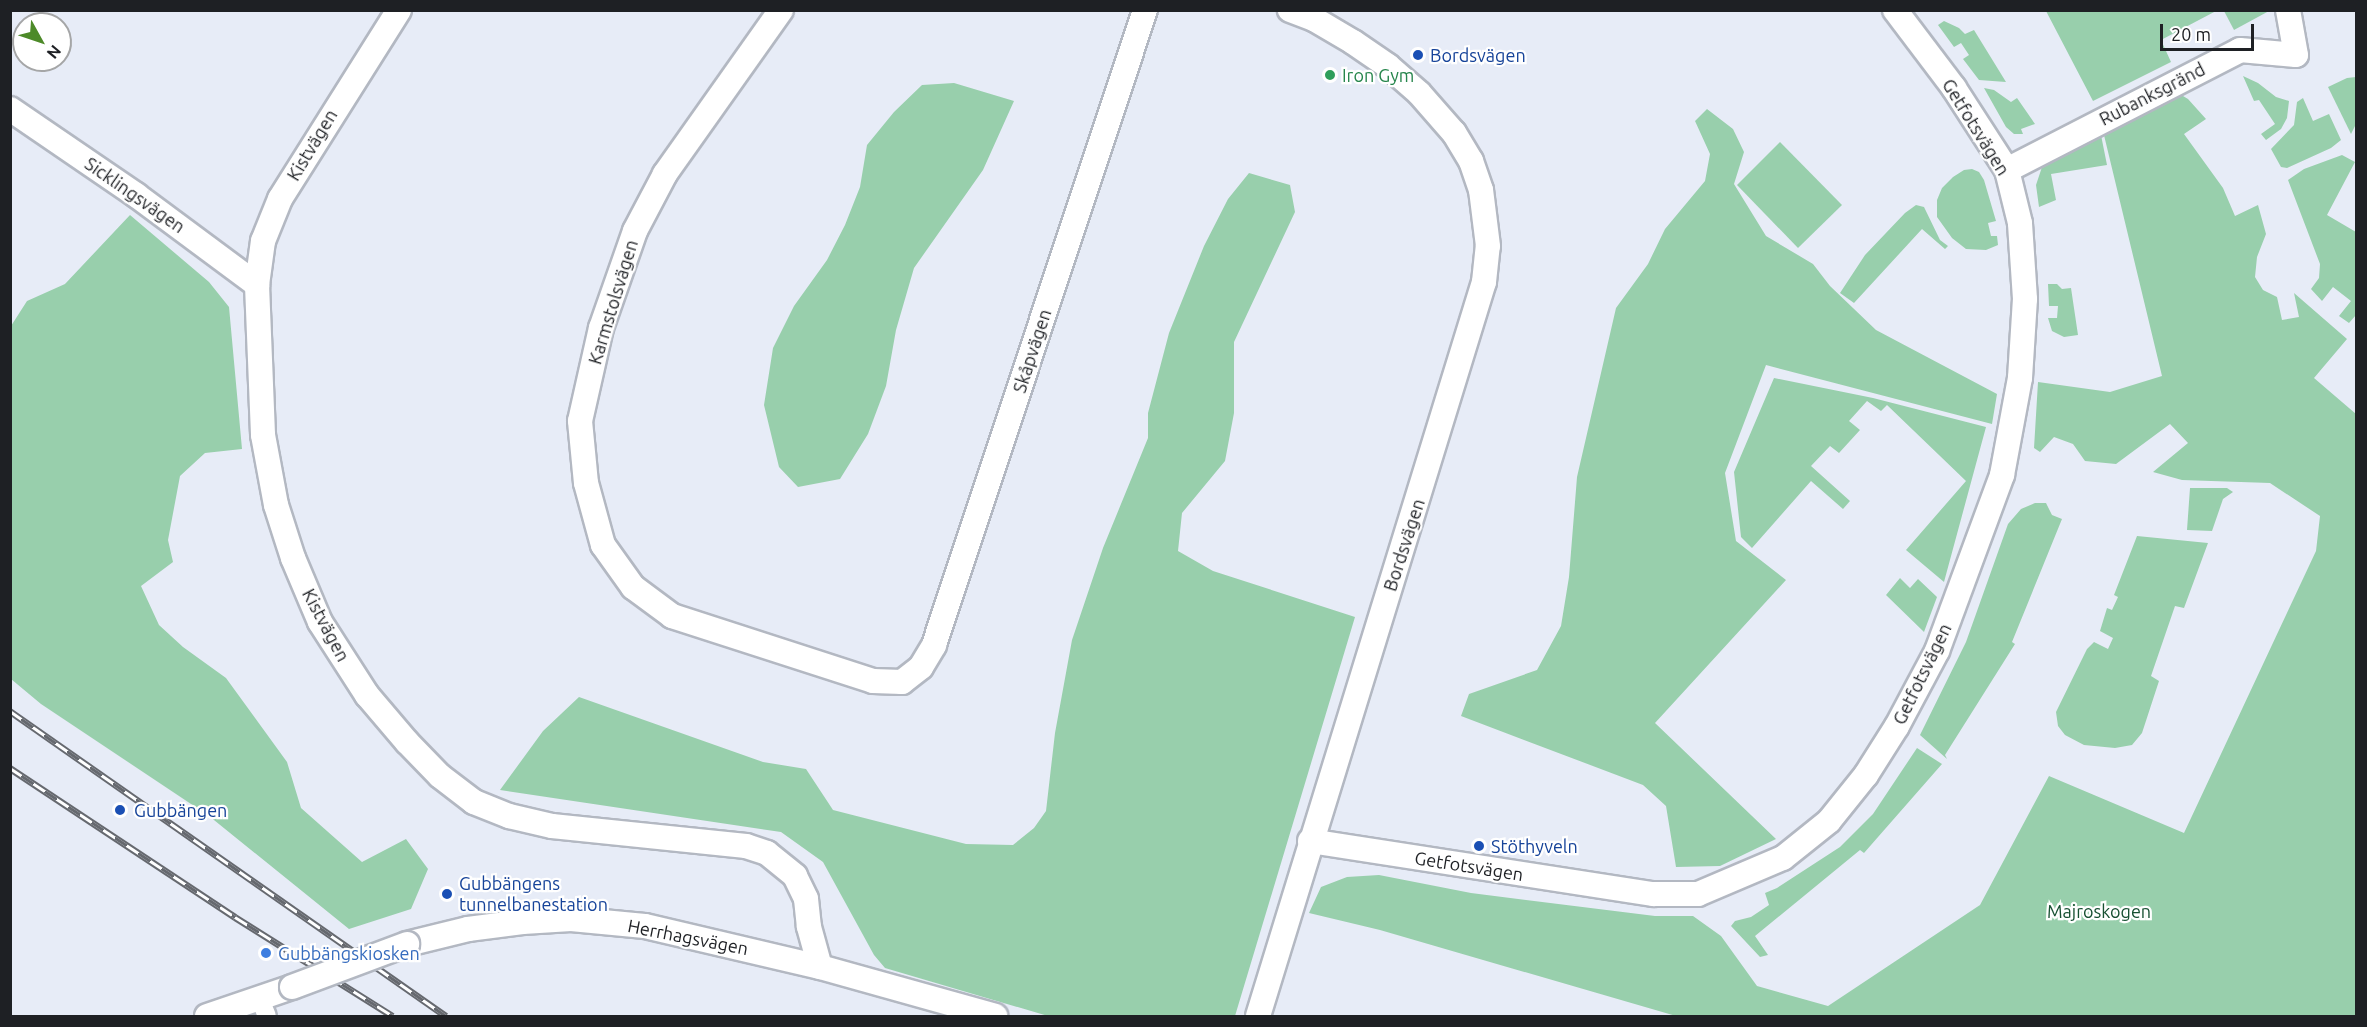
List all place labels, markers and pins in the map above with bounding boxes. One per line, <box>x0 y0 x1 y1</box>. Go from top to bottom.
place label: Bordsvägen <box>1430 44 1526 66</box>
marker: Bordsvägen <box>1411 48 1425 62</box>
place label: Iron Gym <box>1342 64 1414 86</box>
marker: Iron Gym <box>1323 68 1337 82</box>
place label: Gubbängen <box>134 799 227 821</box>
marker: Gubbängen <box>111 801 129 819</box>
place label: Stöthyveln <box>1491 835 1578 857</box>
marker: Stöthyveln <box>1472 839 1486 853</box>
place label: Gubbängens tunnelbanestation <box>459 873 608 916</box>
marker: Gubbängens tunnelbanestation <box>440 887 454 901</box>
place label: Gubbängskiosken <box>278 942 420 964</box>
marker: Gubbängskiosken <box>259 946 273 960</box>

